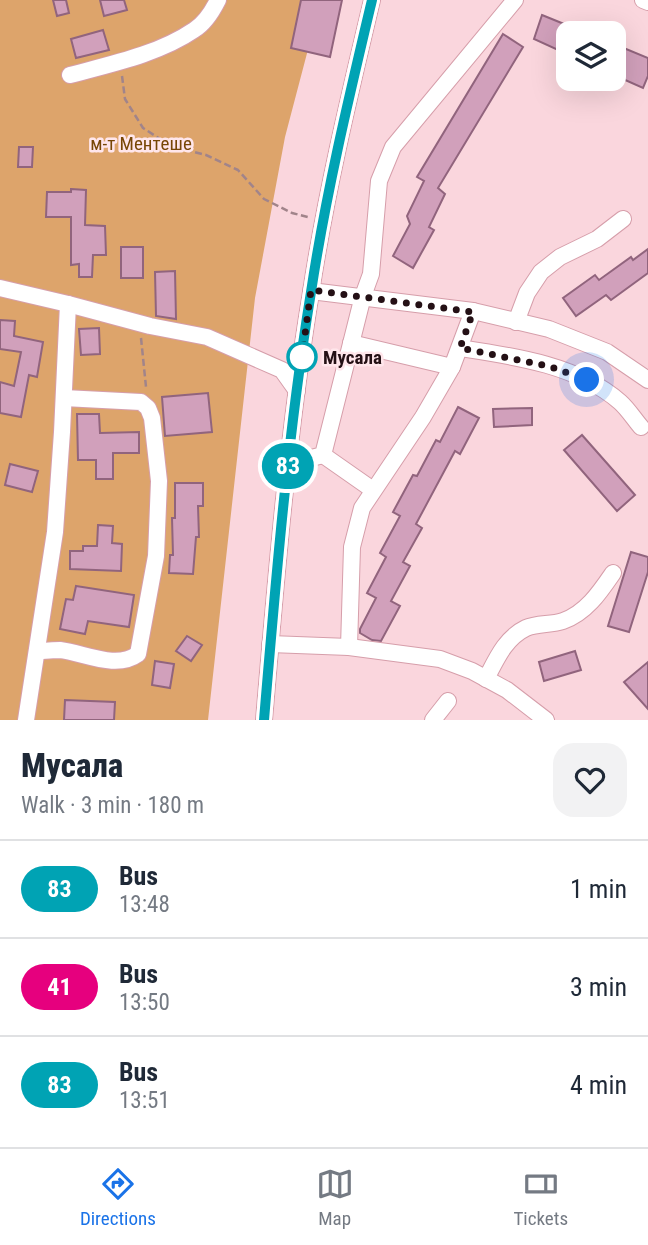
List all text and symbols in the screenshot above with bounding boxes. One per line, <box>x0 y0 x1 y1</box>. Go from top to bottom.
map controls <box>556 21 626 91</box>
button: layers <box>556 21 626 91</box>
park label: м-т Ментeше <box>90 132 192 155</box>
marker: Мусала <box>287 342 317 372</box>
place label: Мусала <box>323 346 382 369</box>
your location <box>569 362 604 397</box>
line badge: 83 <box>256 443 320 489</box>
text: 83 <box>276 452 300 480</box>
button: heart <box>553 743 627 817</box>
text: Мусала <box>21 746 123 785</box>
text: Walk · 3 min · 180 m <box>21 792 204 819</box>
text: Bus <box>119 861 158 891</box>
text: 1 min <box>570 874 627 904</box>
text: 83 <box>47 875 72 903</box>
text: 13:48 <box>119 891 170 918</box>
text: Bus <box>119 959 158 989</box>
text: 3 min <box>570 972 627 1002</box>
text: 41 <box>47 973 72 1001</box>
text: 13:50 <box>119 989 170 1016</box>
text: Bus <box>119 1057 158 1087</box>
text: 4 min <box>570 1070 627 1100</box>
text: 83 <box>47 1071 72 1099</box>
text: 13:51 <box>119 1087 170 1114</box>
tab: Directions <box>80 1165 156 1230</box>
tab: Map <box>316 1165 354 1230</box>
tab: Tickets <box>513 1165 568 1230</box>

